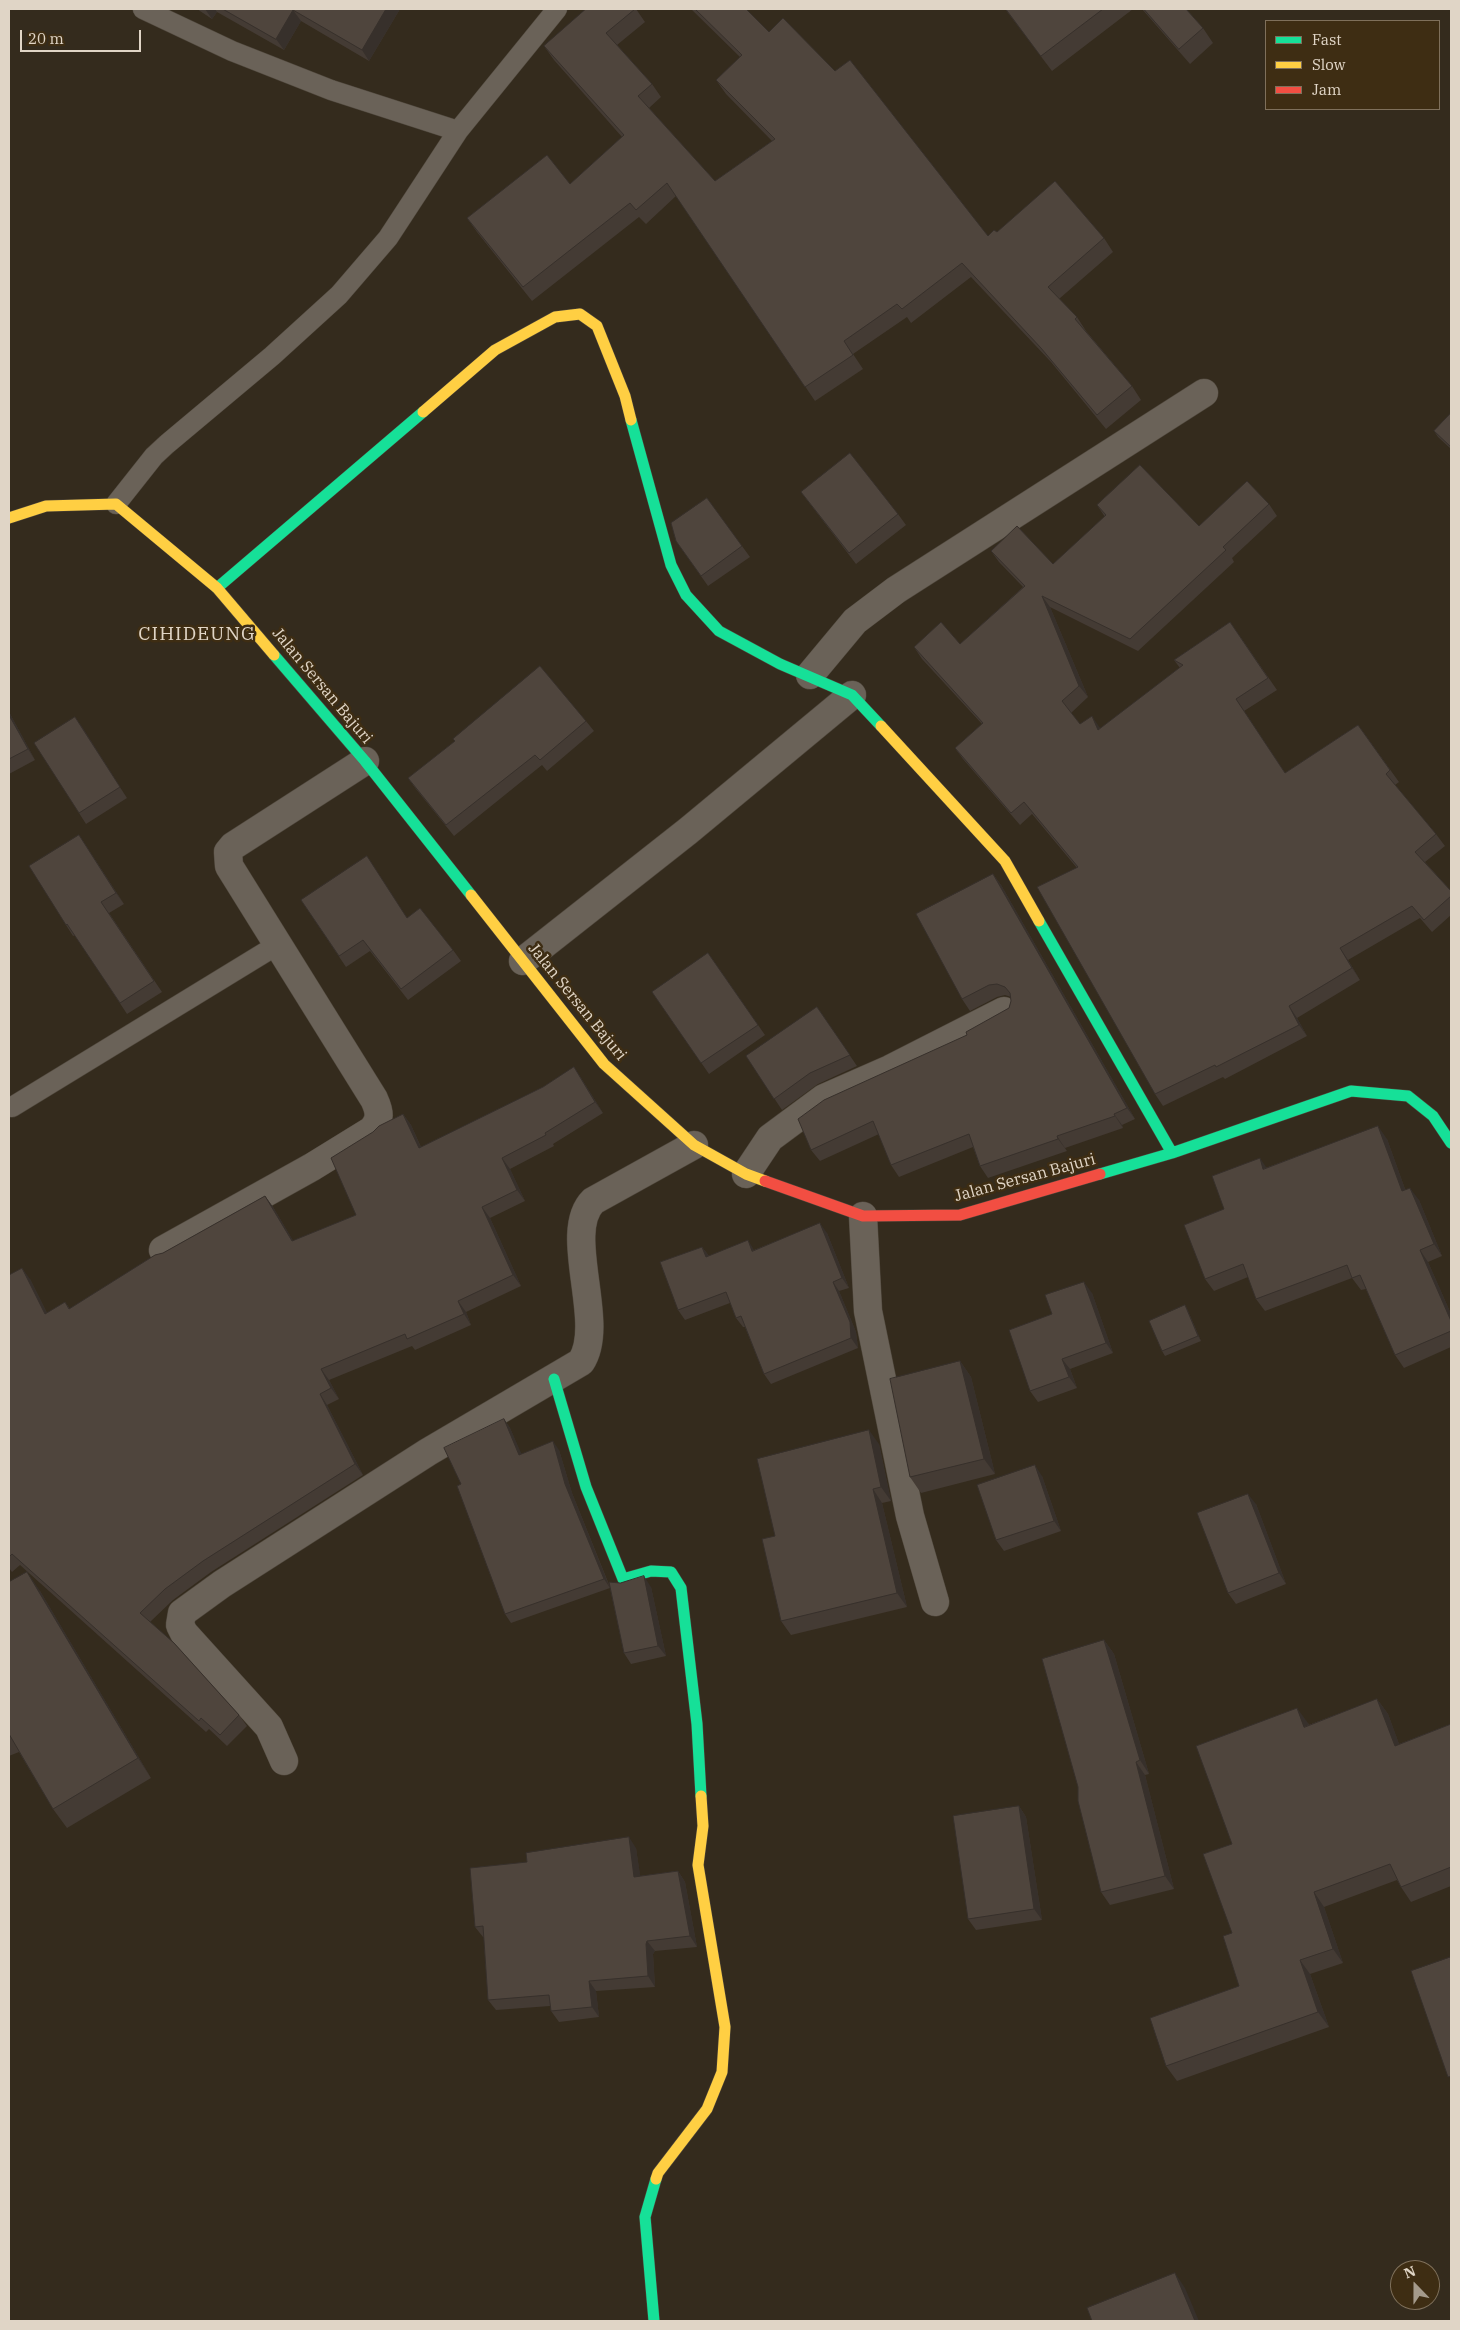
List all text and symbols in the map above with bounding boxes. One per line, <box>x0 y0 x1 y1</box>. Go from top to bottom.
scale bar <box>22 20 144 52</box>
legend <box>1265 20 1440 110</box>
text: 20 m <box>28 29 64 48</box>
text: Fast <box>1312 30 1342 49</box>
text: Slow <box>1312 55 1345 74</box>
text: Jam <box>1312 80 1341 99</box>
district label: CIHIDEUNG <box>137 624 257 646</box>
street label: Jalan Sersan Bajuri <box>268 624 376 748</box>
street label: Jalan Sersan Bajuri <box>524 939 630 1065</box>
street label: Jalan Sersan Bajuri <box>952 1150 1098 1206</box>
north arrow <box>1390 2260 1440 2310</box>
text: N <box>1401 2262 1418 2282</box>

